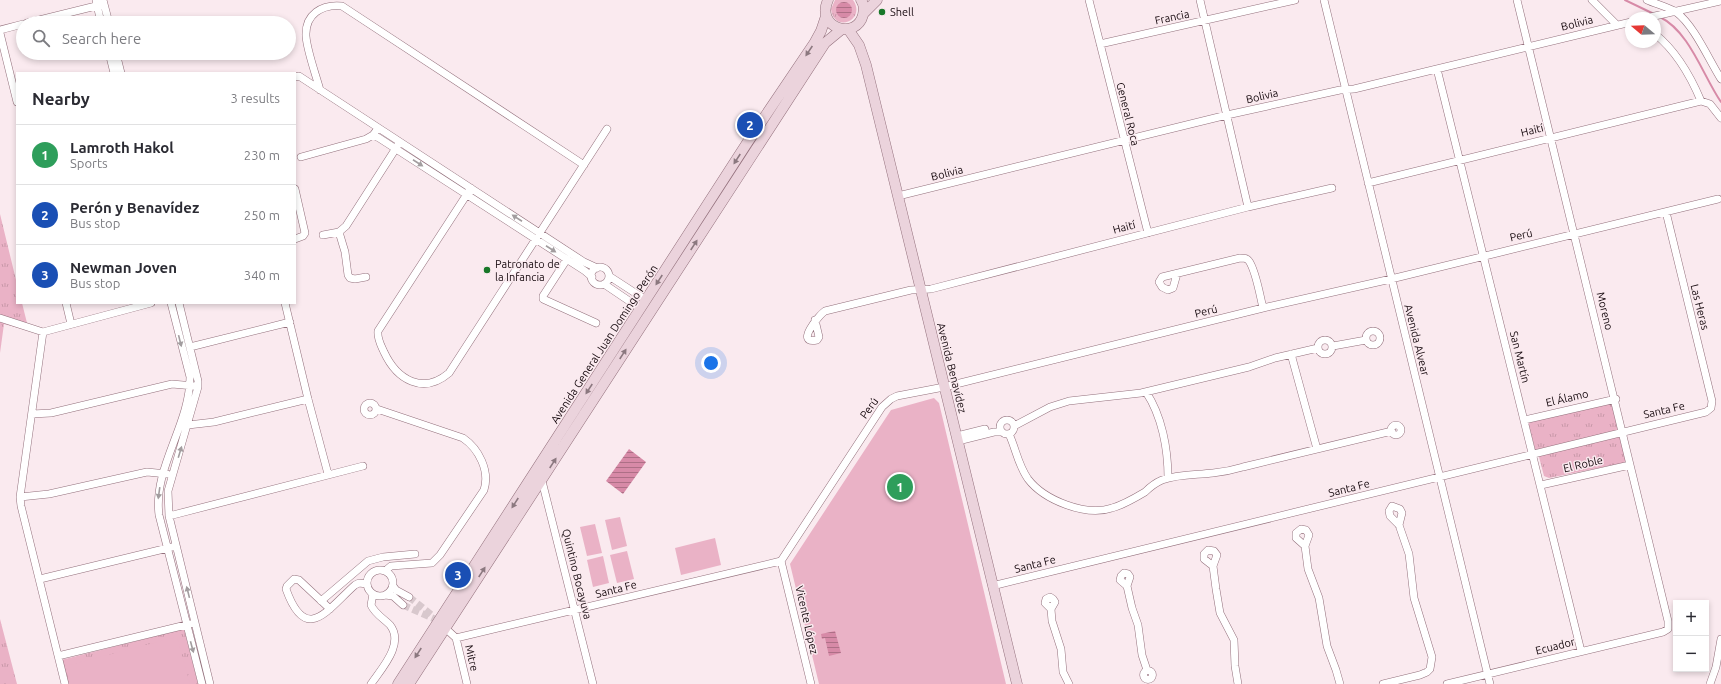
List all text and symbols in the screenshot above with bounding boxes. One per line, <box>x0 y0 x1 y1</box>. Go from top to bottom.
place label: Shell <box>890 6 914 18</box>
marker: Shell <box>877 7 887 17</box>
street label: Francia <box>1154 7 1190 27</box>
north arrow <box>1625 12 1661 48</box>
street label: Bolivia <box>1560 13 1594 33</box>
search box <box>16 16 296 60</box>
icon: search <box>30 27 52 49</box>
text: Search here <box>62 30 141 47</box>
one-way arrow <box>805 45 813 56</box>
street label: General Roca <box>1114 81 1142 147</box>
street label: Bolivia <box>1245 86 1279 106</box>
text: Nearby <box>32 89 90 108</box>
text: 3 results <box>230 91 280 105</box>
pin: 2 <box>737 110 763 140</box>
street label: Haití <box>1519 121 1545 139</box>
text: Lamroth Hakol <box>70 139 174 156</box>
text: 1 <box>41 148 49 162</box>
text: 230 m <box>244 148 280 162</box>
one-way arrow <box>733 154 741 164</box>
text: Sports <box>70 156 108 170</box>
one-way arrow <box>413 159 423 167</box>
street label: Bolivia <box>930 163 964 183</box>
text: Perón y Benavídez <box>70 199 199 216</box>
text: 2 <box>41 208 49 222</box>
text: 250 m <box>244 208 280 222</box>
one-way arrow <box>511 214 523 221</box>
text: Bus stop <box>70 216 120 230</box>
street label: Haití <box>1111 218 1137 236</box>
street label: Perú <box>1508 227 1534 243</box>
one-way arrow <box>690 240 698 250</box>
one-way arrow <box>545 245 557 252</box>
place label: Patronato de la Infancia <box>495 258 560 283</box>
text: Newman Joven <box>70 259 177 276</box>
street label: Avenida General Juan Domingo Perón <box>548 263 660 425</box>
marker: Patronato de la Infancia <box>482 265 492 275</box>
text: 3 <box>41 268 49 282</box>
text: 340 m <box>244 268 280 282</box>
one-way arrow <box>656 274 663 286</box>
text: Bus stop <box>70 276 120 290</box>
street label: Las Heras <box>1689 283 1712 331</box>
street label: Moreno <box>1594 291 1616 331</box>
street label: Perú <box>1193 302 1219 320</box>
street label: Avenida Alvear <box>1402 303 1432 378</box>
street label: Avenida Benavídez <box>935 322 969 414</box>
street label: San Martín <box>1508 330 1532 384</box>
one-way arrow <box>178 335 184 347</box>
one-way arrow <box>620 348 627 360</box>
your location <box>701 353 721 373</box>
one-way arrow <box>585 384 593 394</box>
street label: El Álamo <box>1544 386 1589 409</box>
street label: Perú <box>857 395 881 421</box>
street label: Santa Fe <box>1642 399 1686 421</box>
one-way arrow <box>177 446 183 458</box>
street label: El Roble <box>1562 454 1604 474</box>
one-way arrow <box>549 458 557 468</box>
pin: 1 <box>887 472 913 502</box>
street label: Santa Fe <box>1327 477 1371 499</box>
one-way arrow <box>156 487 162 499</box>
one-way arrow <box>511 498 519 509</box>
street label: Quintino Bocayuva <box>560 528 594 620</box>
street label: Santa Fe <box>1013 553 1057 575</box>
pin: 3 <box>445 560 471 590</box>
one-way arrow <box>478 567 486 577</box>
street label: Santa Fe <box>594 578 638 600</box>
street label: Vicente López <box>793 585 821 655</box>
one-way arrow <box>184 586 190 598</box>
map controls <box>1673 600 1709 672</box>
button: + <box>1673 600 1709 636</box>
street label: Ecuador <box>1534 635 1577 657</box>
button: − <box>1673 636 1709 672</box>
one-way arrow <box>190 640 196 653</box>
street label: Mitre <box>463 644 481 672</box>
one-way arrow <box>414 647 422 658</box>

